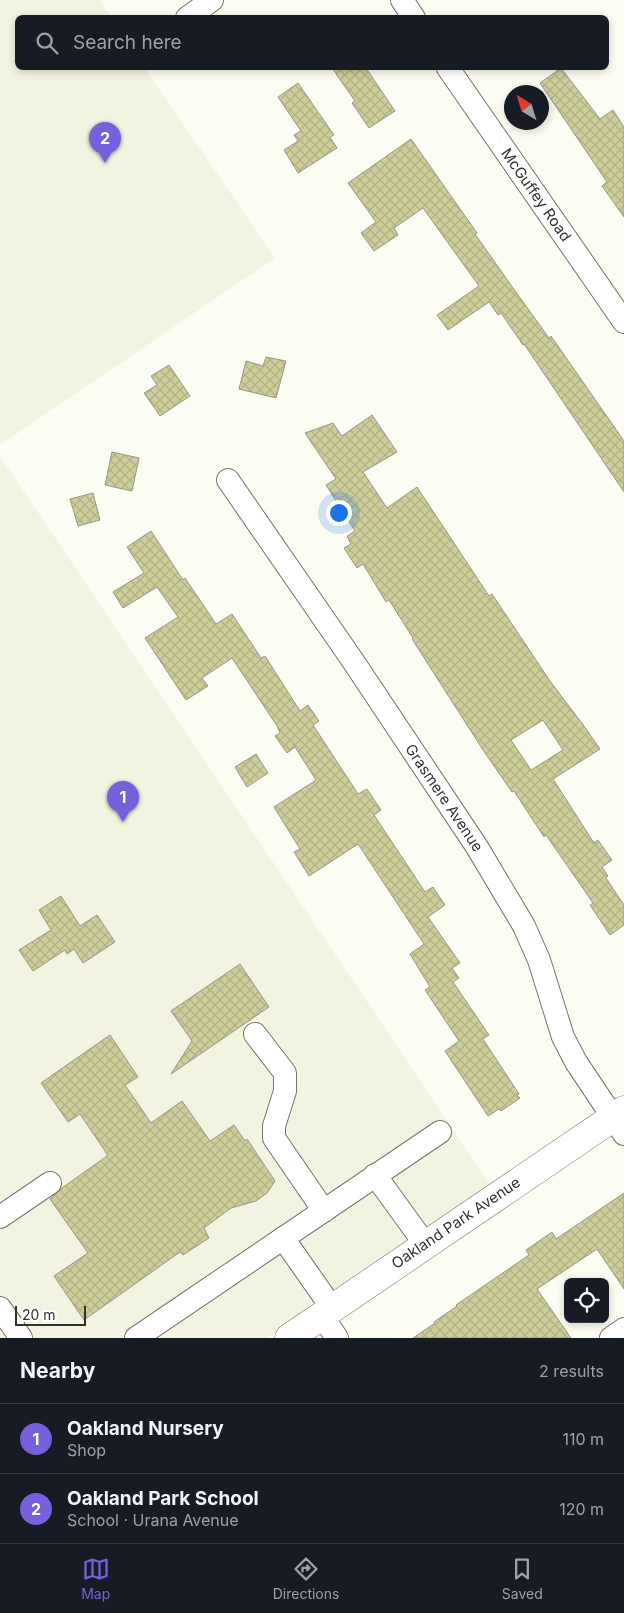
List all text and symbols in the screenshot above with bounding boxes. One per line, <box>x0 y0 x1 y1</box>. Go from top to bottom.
search box <box>15 15 609 70</box>
icon: search <box>33 29 61 57</box>
text: Search here <box>73 31 182 54</box>
north arrow <box>504 85 549 130</box>
pin: 2 <box>89 122 121 163</box>
street label: McGuffey Road <box>497 144 576 245</box>
your location <box>326 500 352 526</box>
street label: Grasmere Avenue <box>401 740 488 855</box>
pin: 1 <box>107 781 139 822</box>
street label: Oakland Park Avenue <box>388 1172 524 1273</box>
map controls <box>564 1278 609 1323</box>
button: locate <box>564 1278 609 1323</box>
scale bar <box>15 1303 86 1326</box>
text: 20 m <box>22 1306 56 1323</box>
text: Nearby <box>20 1358 95 1383</box>
text: 2 results <box>539 1361 604 1381</box>
text: Oakland Nursery <box>67 1417 224 1440</box>
text: 1 <box>33 1429 39 1449</box>
text: 110 m <box>562 1429 604 1449</box>
text: Shop <box>67 1440 106 1460</box>
text: Oakland Park School <box>67 1487 259 1510</box>
text: 2 <box>31 1499 41 1519</box>
text: 120 m <box>559 1499 604 1519</box>
text: School · Urana Avenue <box>67 1510 239 1530</box>
tab: Map <box>81 1555 110 1602</box>
tab: Directions <box>273 1555 339 1602</box>
tab: Saved <box>502 1555 543 1602</box>

